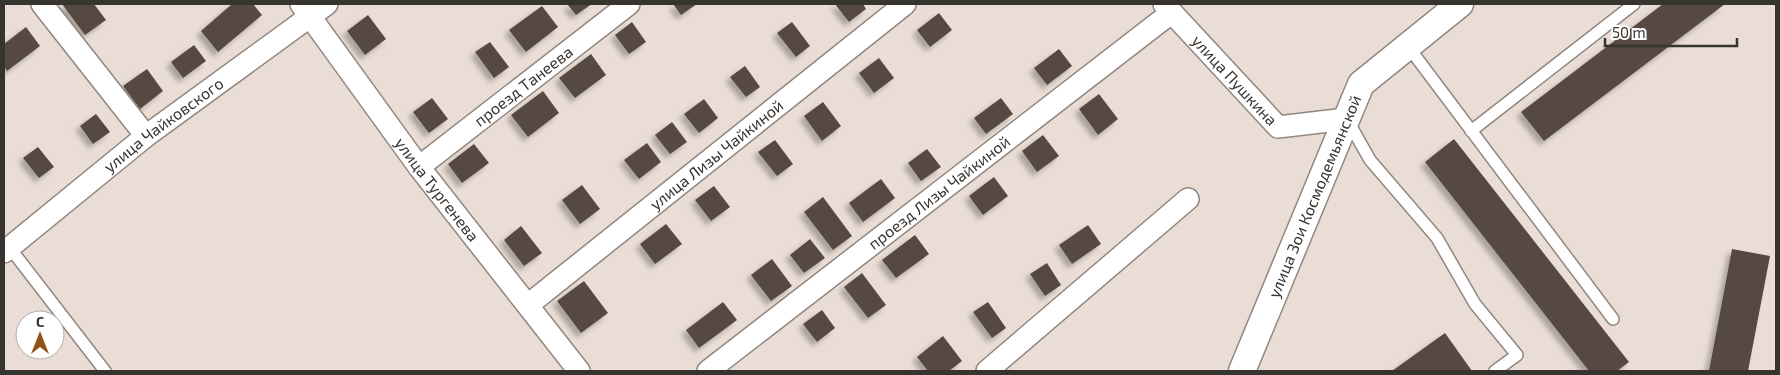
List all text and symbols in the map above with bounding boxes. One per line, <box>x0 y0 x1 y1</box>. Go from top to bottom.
scale bar <box>1605 15 1738 47</box>
text: 50 m <box>1612 23 1646 41</box>
street label: улица Пушкина <box>1188 31 1282 129</box>
street label: проезд Танеева <box>470 41 576 130</box>
street label: улица Чайковского <box>100 73 227 177</box>
street label: улица Зои Космодемьянской <box>1263 92 1364 301</box>
street label: улица Лизы Чайкиной <box>646 95 787 214</box>
street label: проезд Лизы Чайкиной <box>864 131 1013 253</box>
street label: улица Тургенева <box>391 133 483 245</box>
north arrow <box>15 310 65 360</box>
text: С <box>36 313 44 330</box>

